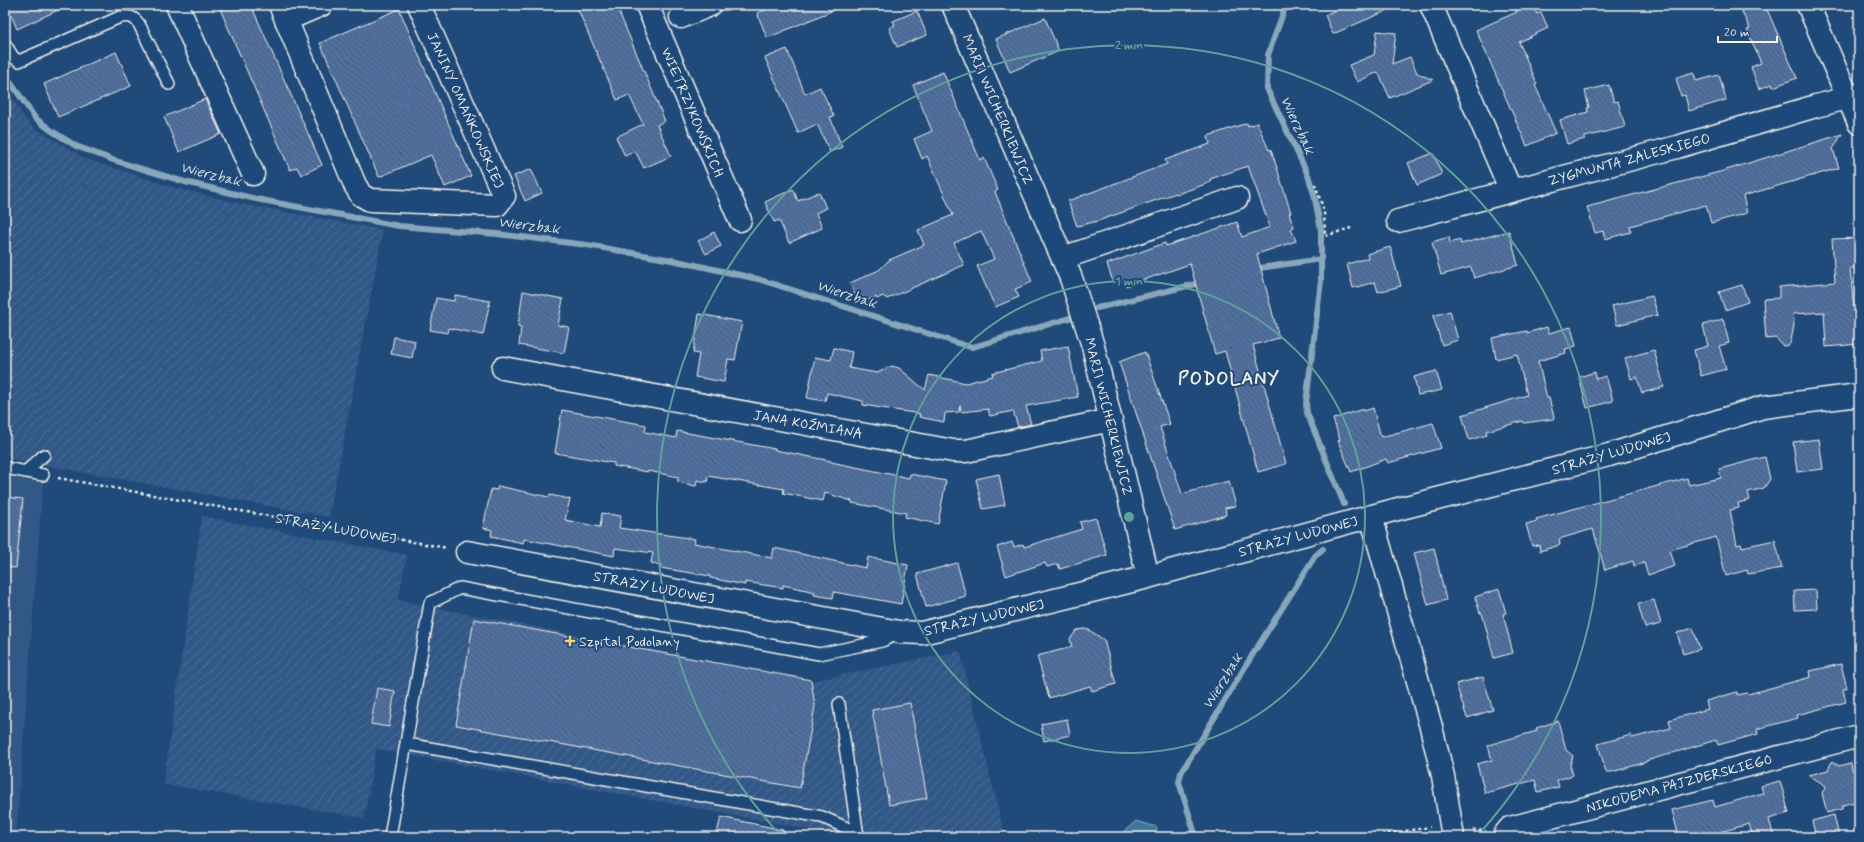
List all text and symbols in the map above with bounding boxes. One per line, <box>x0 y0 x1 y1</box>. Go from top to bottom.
scale bar <box>1718 18 1777 44</box>
text: 20 m <box>1724 25 1750 41</box>
street label: JANINY OMAŃKOWSKIEJ <box>423 30 508 191</box>
street label: MARII WICHERKIEWICZ <box>957 32 1037 187</box>
text: 2 min <box>1115 38 1143 54</box>
street label: WIETRZYKOWSKICH <box>657 45 728 180</box>
water label: Wierzbak <box>1275 93 1320 158</box>
street label: ZYGMUNTA ZALESKIEGO <box>1546 130 1712 190</box>
water label: Wierzbak <box>178 158 244 192</box>
water label: Wierzbak <box>497 212 562 240</box>
text: 1 min <box>1115 274 1143 290</box>
water label: Wierzbak <box>814 276 880 314</box>
street label: MARII WICHERKIEWICZ <box>1080 336 1136 497</box>
district label: PODOLANY <box>1178 367 1280 391</box>
street label: JANA KOŹMIANA <box>752 407 864 443</box>
street label: STRAŻY LUDOWEJ <box>1550 428 1673 480</box>
street label: STRAŻY LUDOWEJ <box>274 509 398 549</box>
centre of rings <box>1122 510 1136 524</box>
street label: STRAŻY LUDOWEJ <box>1237 512 1360 562</box>
street label: STRAŻY LUDOWEJ <box>592 567 716 609</box>
street label: STRAŻY LUDOWEJ <box>922 595 1046 641</box>
place label: Szpital Podolany <box>579 633 680 651</box>
marker: Szpital Podolany <box>564 635 576 647</box>
water label: Wierzbak <box>1198 649 1248 713</box>
street label: NIKODEMA PAJZDERSKIEGO <box>1584 750 1774 818</box>

